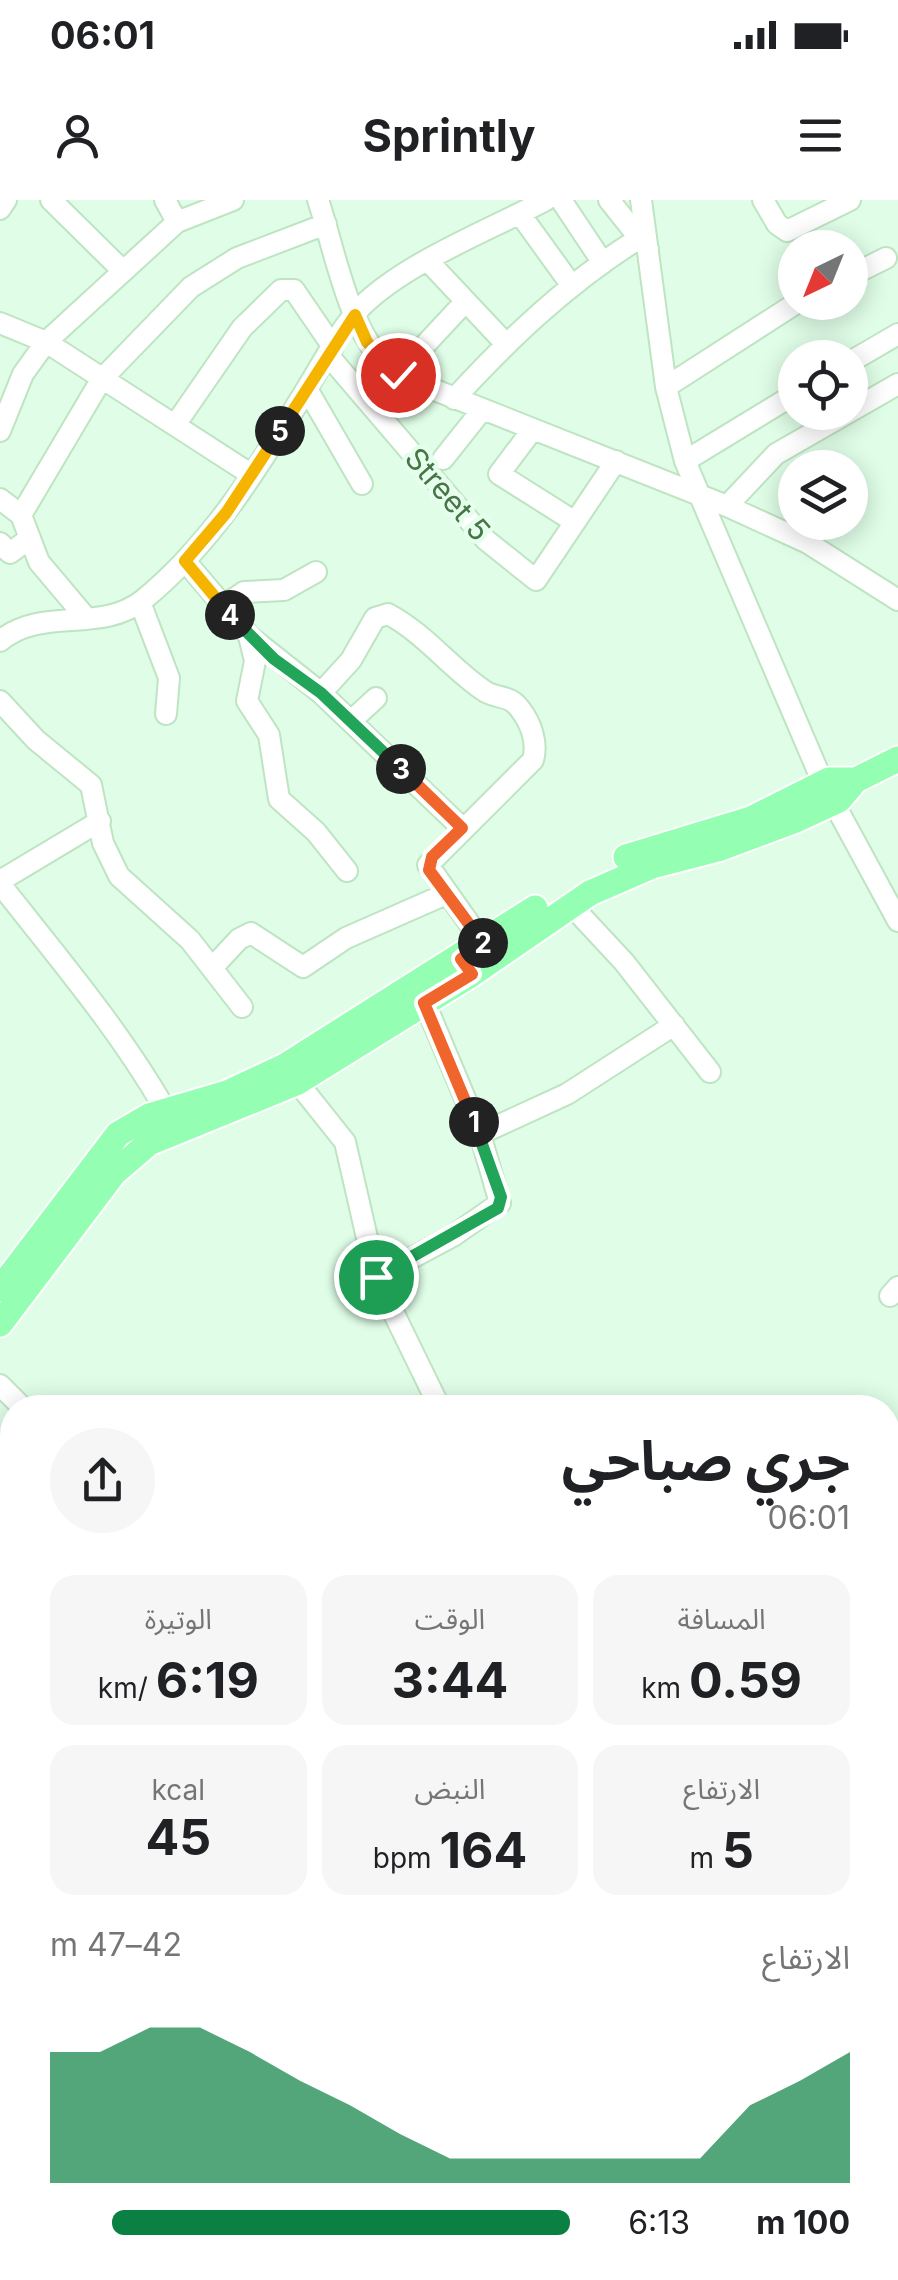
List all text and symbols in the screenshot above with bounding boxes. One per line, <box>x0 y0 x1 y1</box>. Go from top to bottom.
text: 06:01 <box>50 12 155 58</box>
icon: person <box>50 108 105 163</box>
text: Sprintly <box>362 108 536 163</box>
icon: menu <box>793 108 848 163</box>
north arrow <box>778 230 868 320</box>
map controls <box>778 230 868 540</box>
pin <box>356 333 441 418</box>
button: locate <box>778 340 868 430</box>
icon: check <box>371 348 426 403</box>
pin: 5 <box>255 406 305 456</box>
text: 5 <box>271 414 289 448</box>
street label: Street 5 <box>398 440 498 548</box>
button: layers <box>778 450 868 540</box>
pin: 4 <box>205 590 255 640</box>
text: 4 <box>221 598 239 632</box>
pin: 3 <box>376 744 426 794</box>
text: 3 <box>392 752 410 786</box>
pin: 2 <box>458 918 508 968</box>
text: 2 <box>474 926 492 960</box>
pin: 1 <box>449 1097 499 1147</box>
text: 1 <box>468 1105 480 1139</box>
pin <box>334 1235 419 1320</box>
icon: arrive <box>349 1250 404 1305</box>
text: جري صباحي <box>562 1427 850 1493</box>
button: share <box>50 1428 155 1533</box>
text: 06:01 <box>768 1498 850 1537</box>
text: الوتيرة <box>145 1602 212 1636</box>
text: الوقت <box>415 1602 485 1636</box>
text: المسافة <box>678 1602 766 1636</box>
text: 6:19 <box>156 1650 259 1710</box>
text: 3:44 <box>392 1650 508 1710</box>
text: 0.59 <box>689 1650 802 1710</box>
text: /km <box>98 1671 156 1705</box>
text: km <box>641 1671 689 1705</box>
text: النبض <box>415 1772 486 1806</box>
text: الارتفاع <box>683 1772 760 1806</box>
text: kcal <box>152 1773 205 1807</box>
text: 45 <box>145 1807 211 1867</box>
text: 164 <box>439 1820 527 1880</box>
text: 5 <box>722 1820 754 1880</box>
text: bpm <box>373 1841 439 1875</box>
text: m <box>689 1841 722 1875</box>
text: 42–47 m <box>50 1925 182 1964</box>
text: الارتفاع <box>762 1938 850 1977</box>
text: 6:13 <box>628 2203 690 2242</box>
text: 100 m <box>756 2203 850 2242</box>

